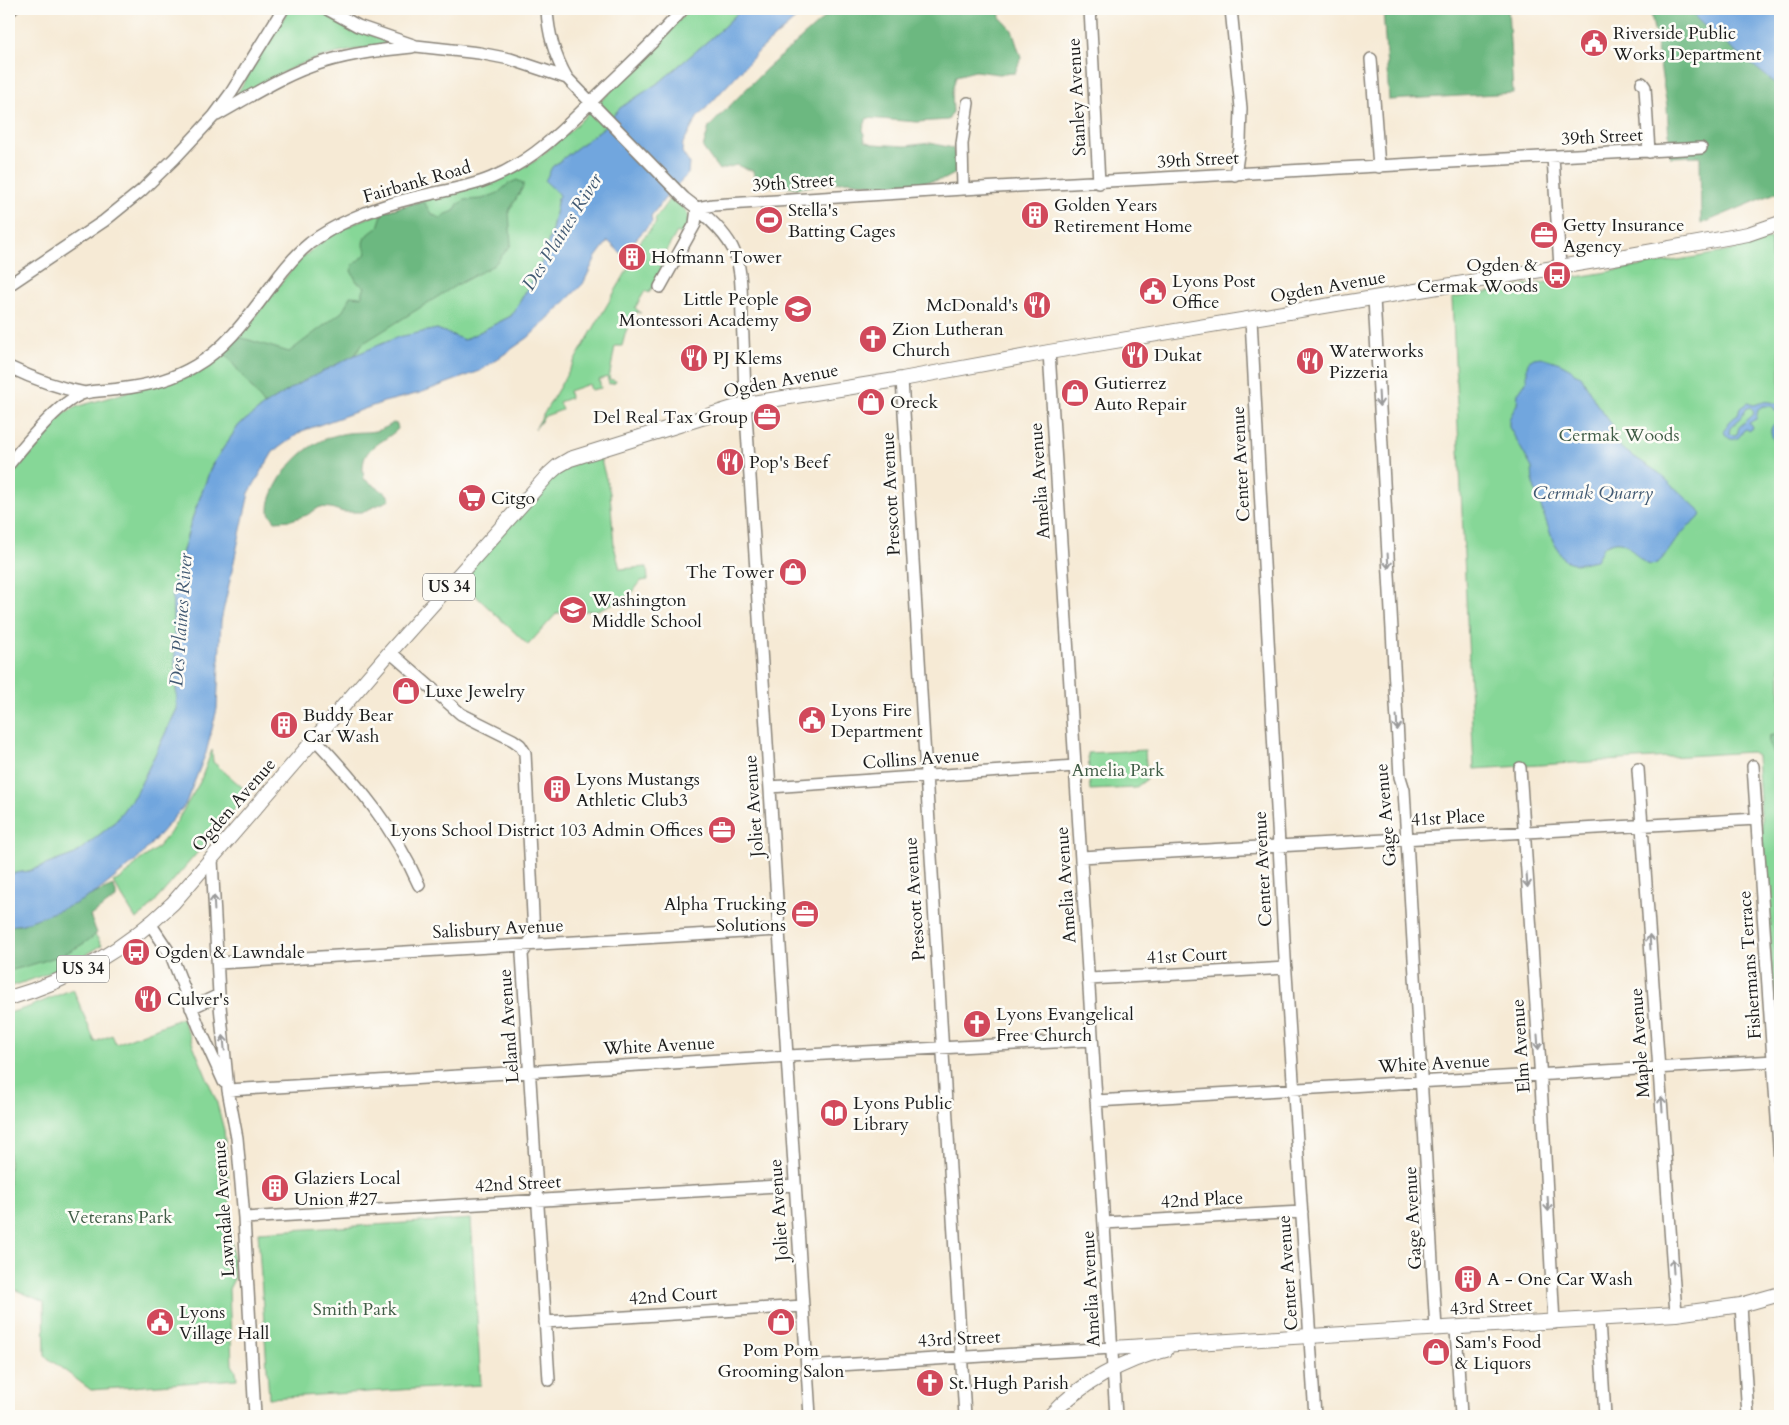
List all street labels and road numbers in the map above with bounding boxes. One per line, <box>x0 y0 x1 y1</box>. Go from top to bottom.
street label: Stanley Avenue <box>1061 37 1093 157</box>
street label: 39th Street <box>1560 122 1644 152</box>
street label: 39th Street <box>1156 145 1240 175</box>
street label: Fairbank Road <box>360 155 474 209</box>
street label: 39th Street <box>751 168 835 198</box>
street label: Ogden Avenue <box>1268 265 1388 309</box>
street label: Ogden Avenue <box>721 358 841 404</box>
street label: Center Avenue <box>1225 406 1257 522</box>
street label: Amelia Avenue <box>1023 422 1057 540</box>
street label: Prescott Avenue <box>875 431 907 557</box>
road number: US 34 <box>423 574 475 600</box>
street label: Collins Avenue <box>862 742 980 776</box>
street label: Ogden Avenue <box>186 753 282 857</box>
street label: Joliet Avenue <box>738 754 770 861</box>
street label: Gage Avenue <box>1369 762 1403 868</box>
street label: 41st Place <box>1410 804 1486 832</box>
street label: Center Avenue <box>1247 811 1279 927</box>
street label: Amelia Avenue <box>1049 826 1083 944</box>
street label: Prescott Avenue <box>898 836 932 962</box>
street label: Fishermans Terrace <box>1732 890 1768 1040</box>
street label: Salisbury Avenue <box>432 913 564 945</box>
street label: 41st Court <box>1146 941 1228 971</box>
road number: US 34 <box>57 956 109 982</box>
street label: Leland Avenue <box>493 968 525 1084</box>
street label: Maple Avenue <box>1624 987 1656 1099</box>
street label: Elm Avenue <box>1505 998 1537 1094</box>
street label: White Avenue <box>601 1031 716 1061</box>
street label: White Avenue <box>1376 1049 1491 1079</box>
street label: Lawndale Avenue <box>207 1140 241 1278</box>
street label: Joliet Avenue <box>763 1158 795 1265</box>
street label: Gage Avenue <box>1398 1166 1428 1270</box>
street label: 42nd Street <box>474 1169 562 1199</box>
street label: 42nd Place <box>1160 1185 1244 1215</box>
street label: Center Avenue <box>1271 1214 1305 1332</box>
street label: Amelia Avenue <box>1075 1230 1107 1348</box>
street label: 42nd Court <box>628 1280 718 1312</box>
street label: 43rd Street <box>1449 1292 1533 1322</box>
street label: 43rd Street <box>917 1324 1001 1354</box>

